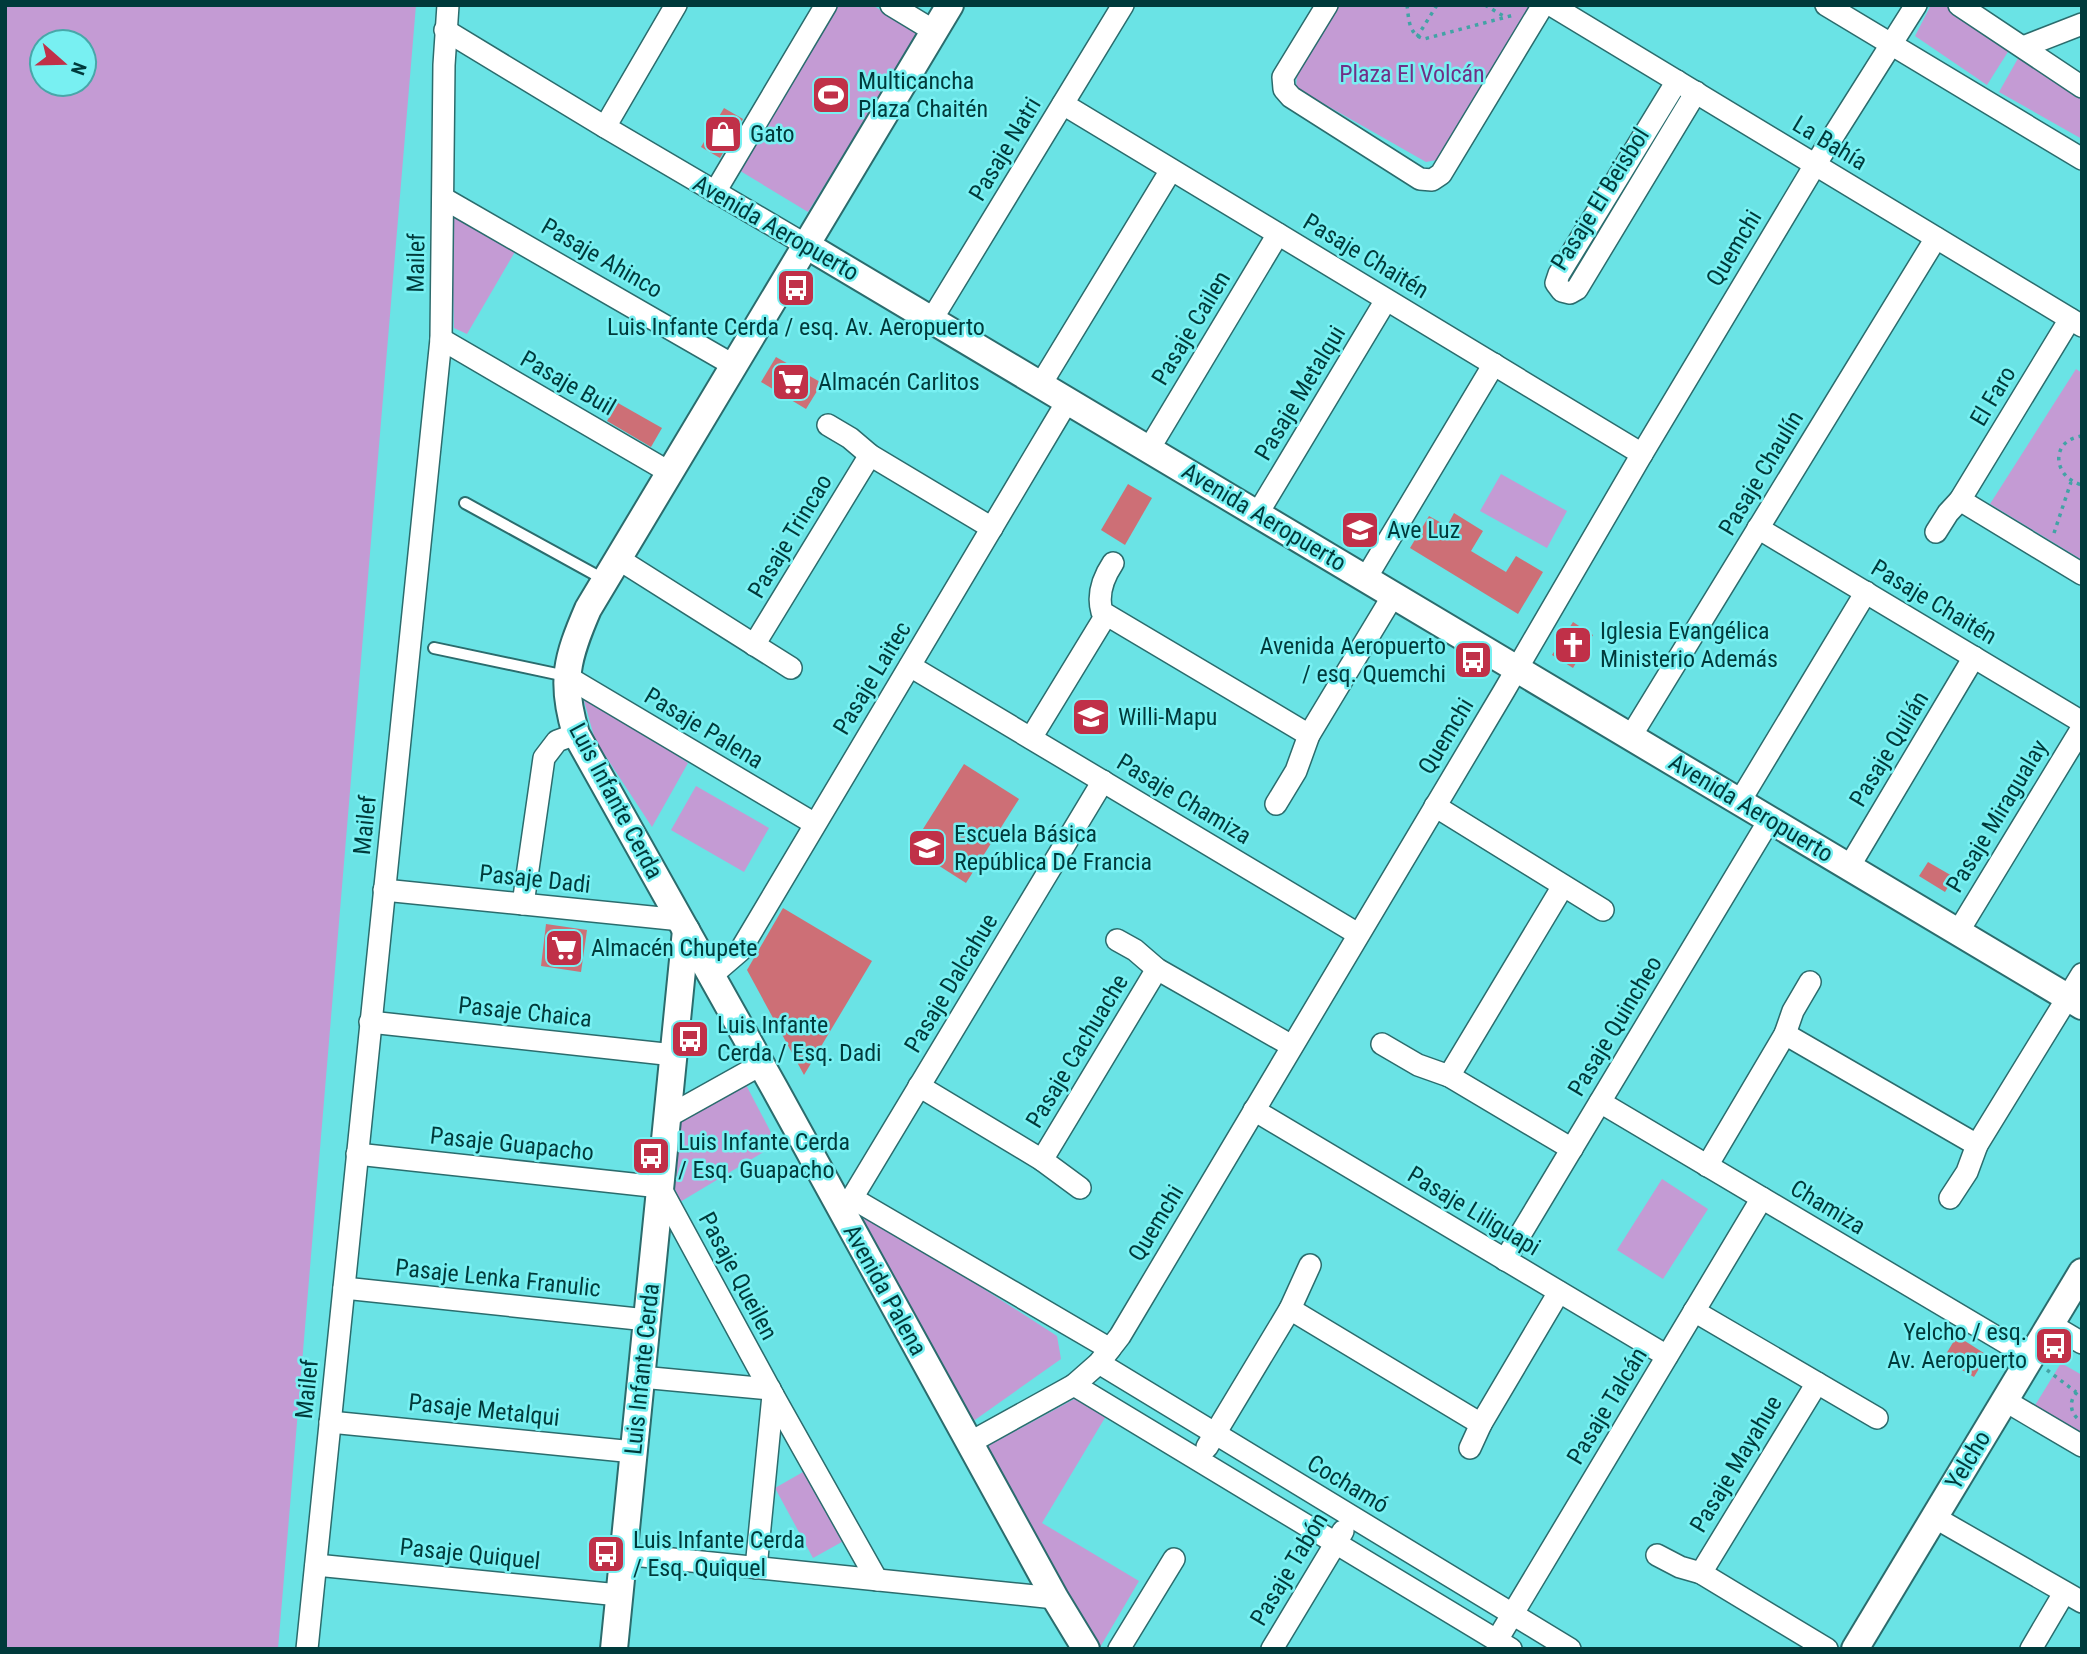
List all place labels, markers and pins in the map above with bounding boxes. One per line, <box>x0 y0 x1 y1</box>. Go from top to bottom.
place label: Multicancha Plaza Chaitén <box>858 67 988 123</box>
sports icon: Multicancha Plaza Chaitén <box>810 74 852 116</box>
shop icon: Gato <box>702 113 744 155</box>
place label: Gato <box>750 120 795 148</box>
bus stop icon: Luis Infante Cerda / esq. Av. Aeropuerto <box>775 267 817 309</box>
place label: Luis Infante Cerda / esq. Av. Aeropuerto <box>607 313 985 341</box>
supermarket icon: Almacén Carlitos <box>770 361 812 403</box>
place label: Almacén Carlitos <box>818 368 980 396</box>
school or university icon: Ave Luz <box>1339 509 1381 551</box>
place label: Ave Luz <box>1387 516 1460 544</box>
place label: Iglesia Evangélica Ministerio Además <box>1600 617 1778 673</box>
church icon: Iglesia Evangélica Ministerio Además <box>1552 624 1594 666</box>
place label: Avenida Aeropuerto / esq. Quemchi <box>1260 632 1446 688</box>
bus stop icon: Avenida Aeropuerto / esq. Quemchi <box>1452 639 1494 681</box>
school or university icon: Willi-Mapu <box>1070 696 1112 738</box>
place label: Willi-Mapu <box>1118 703 1217 731</box>
place label: Escuela Básica República De Francia <box>954 820 1152 876</box>
school or university icon: Escuela Básica República De Francia <box>906 827 948 869</box>
supermarket icon: Almacén Chupete <box>543 927 585 969</box>
place label: Almacén Chupete <box>591 934 758 962</box>
place label: Luis Infante Cerda / Esq. Dadi <box>717 1011 882 1067</box>
bus stop icon: Luis Infante Cerda / Esq. Dadi <box>669 1018 711 1060</box>
place label: Luis Infante Cerda / Esq. Guapacho <box>678 1128 850 1184</box>
bus stop icon: Luis Infante Cerda / Esq. Guapacho <box>630 1135 672 1177</box>
place label: Yelcho / esq. Av. Aeropuerto <box>1887 1318 2027 1374</box>
bus stop icon: Yelcho / esq. Av. Aeropuerto <box>2033 1325 2075 1367</box>
place label: Luis Infante Cerda / Esq. Quiquel <box>633 1526 805 1582</box>
bus stop icon: Luis Infante Cerda / Esq. Quiquel <box>585 1533 627 1575</box>

